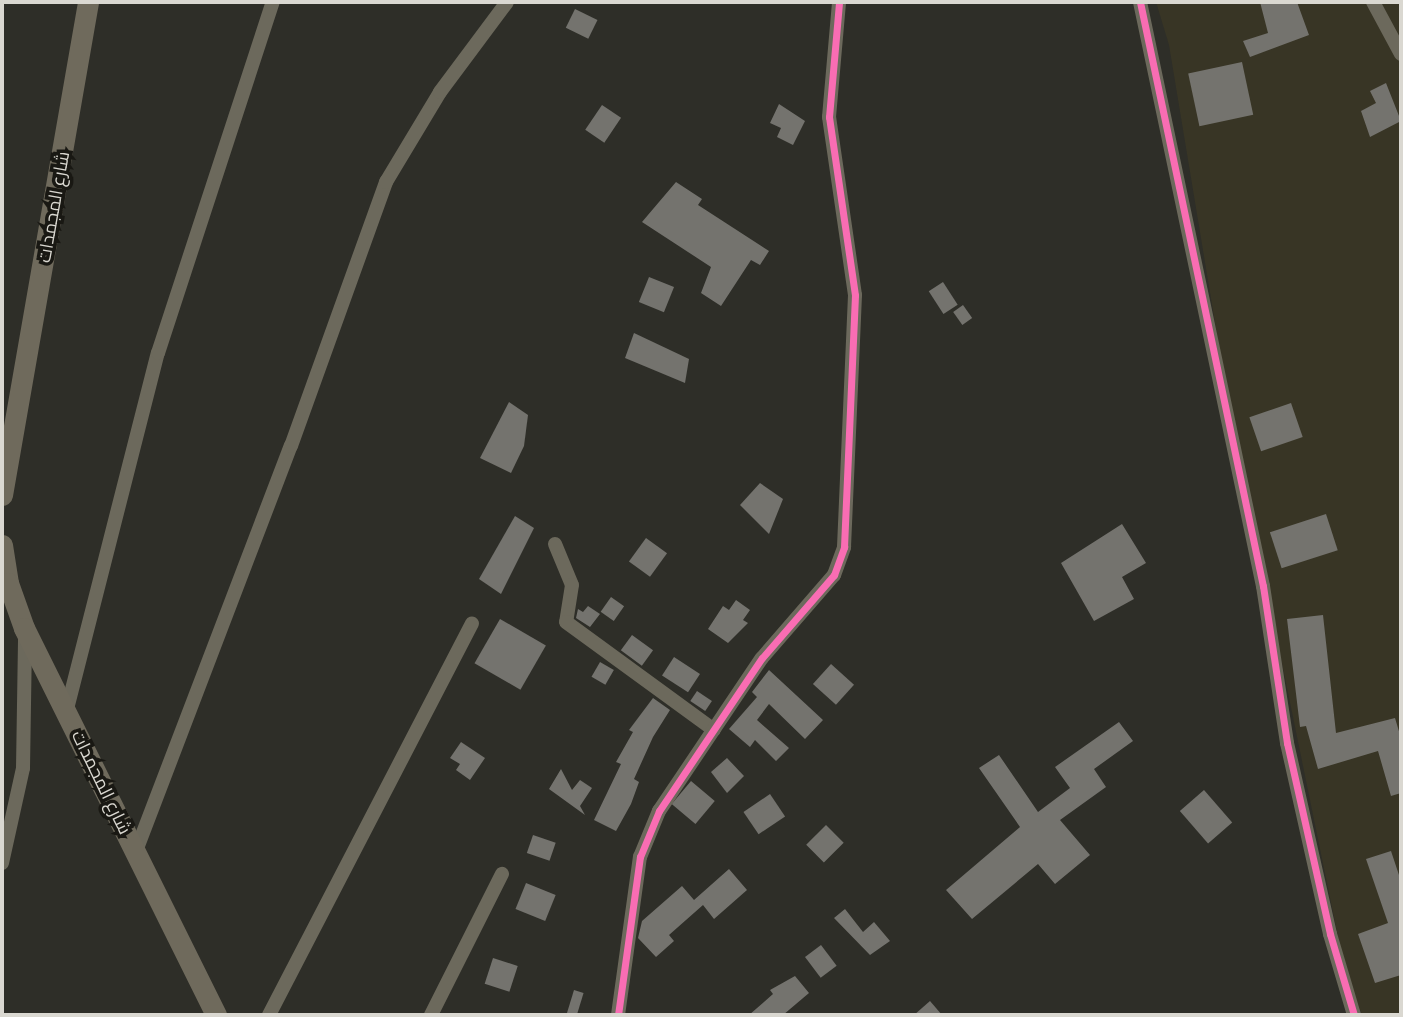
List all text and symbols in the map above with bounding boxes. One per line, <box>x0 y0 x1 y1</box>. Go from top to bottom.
street label: شارع المجمدات <box>33 150 73 264</box>
street label: شارع المجمدات <box>68 727 136 837</box>

